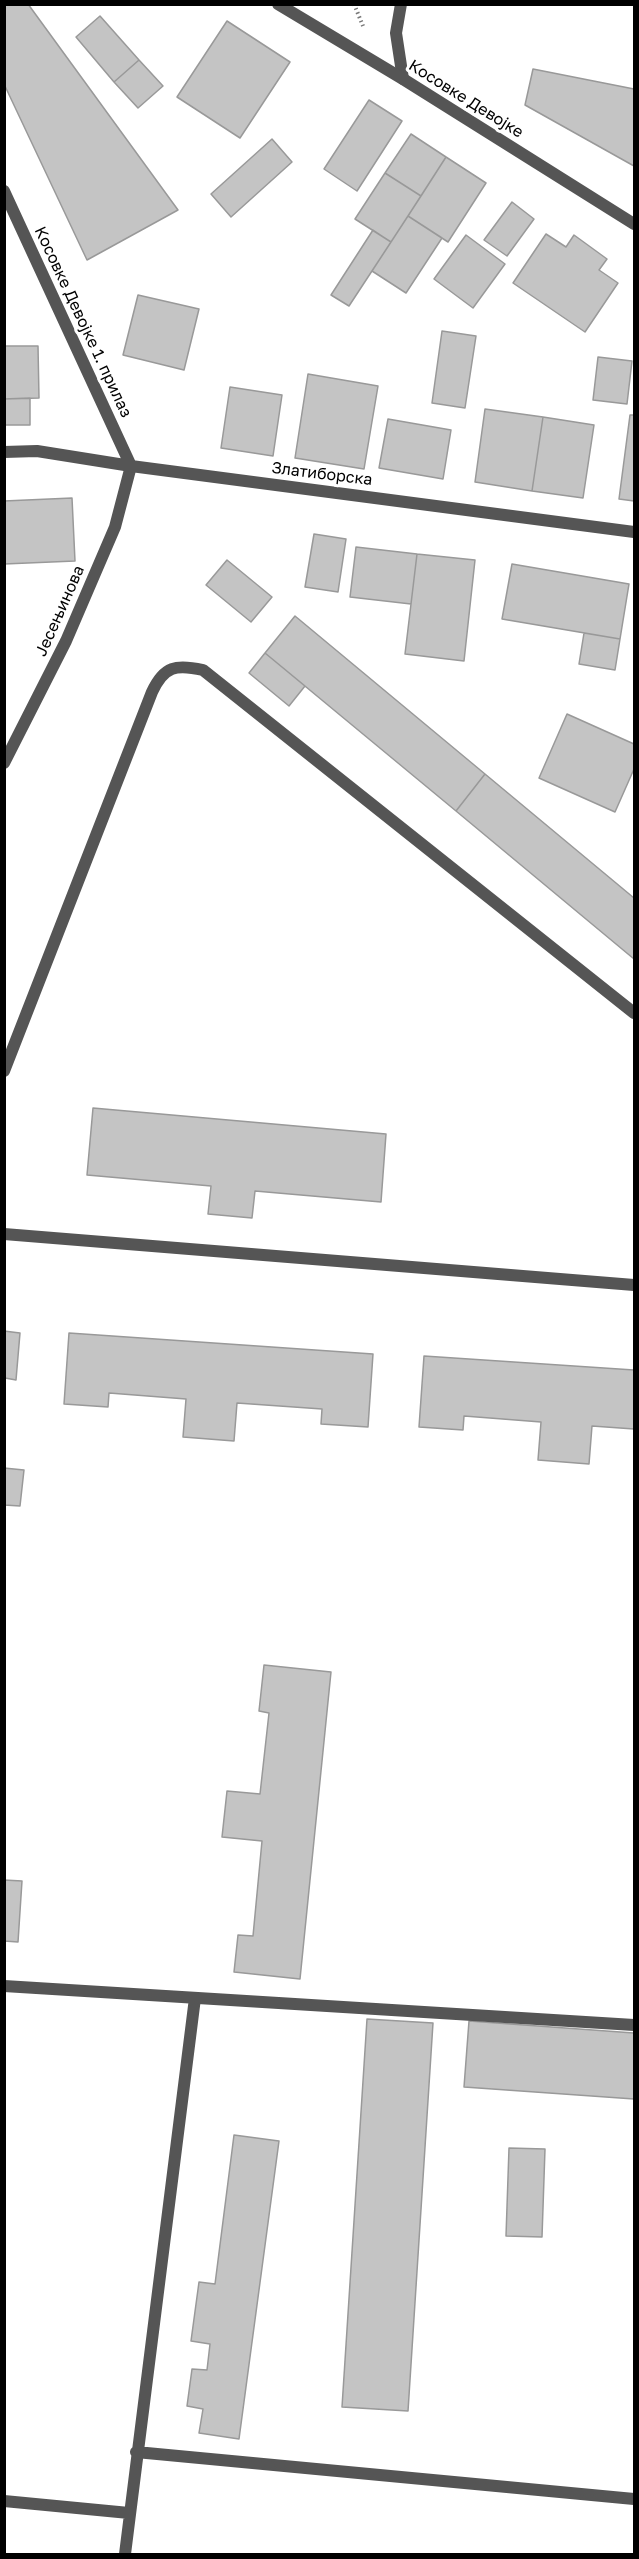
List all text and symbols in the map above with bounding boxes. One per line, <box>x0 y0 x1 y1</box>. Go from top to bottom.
street label: Косовке Девојке <box>405 56 527 142</box>
street label: Косовке Девојке 1. прилаз <box>30 223 136 421</box>
street label: Златиборска <box>270 458 374 490</box>
street label: Јесењинова <box>31 563 89 659</box>

